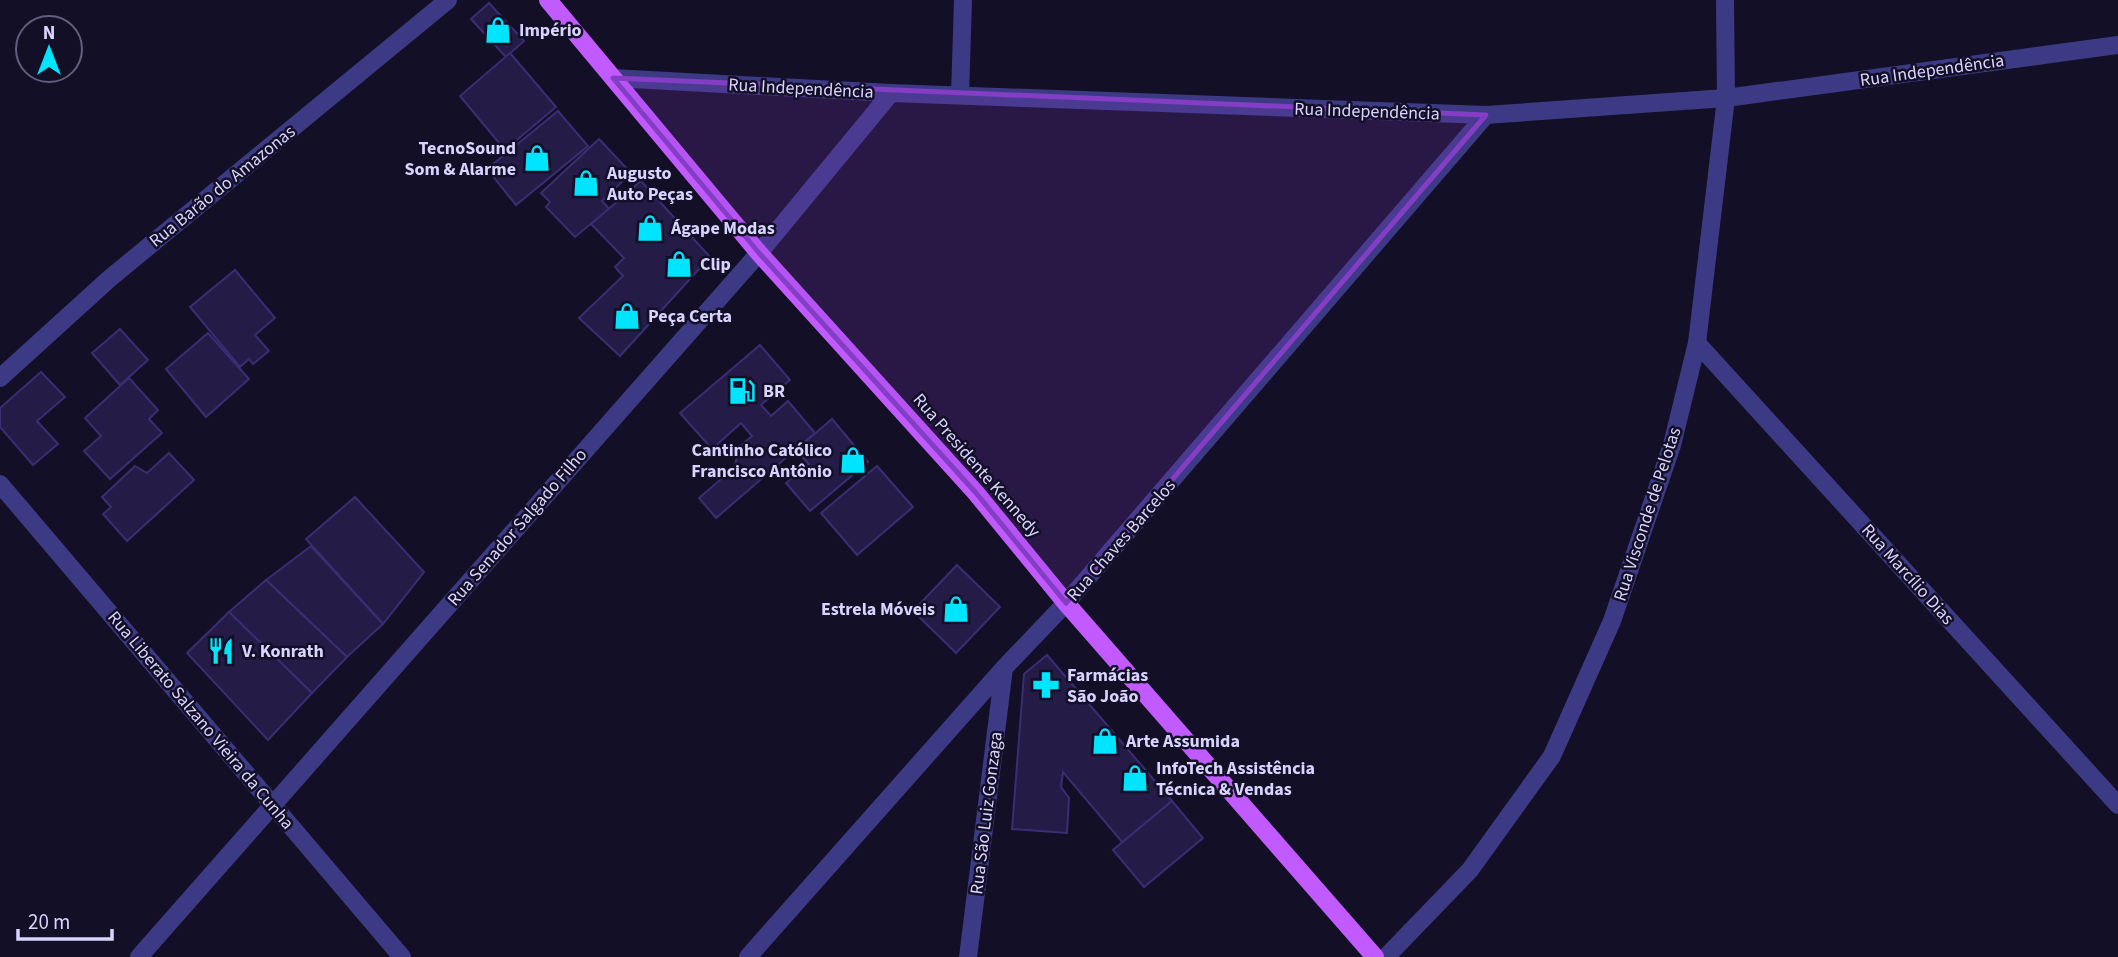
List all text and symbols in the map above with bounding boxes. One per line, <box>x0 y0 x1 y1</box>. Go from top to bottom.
north arrow <box>14 14 84 84</box>
shop icon: Império <box>483 15 513 45</box>
place label: Império <box>519 18 582 43</box>
text: N <box>43 20 55 47</box>
street label: Rua Independência <box>1858 48 2006 93</box>
street label: Rua Independência <box>728 72 874 105</box>
street label: Rua Independência <box>1294 96 1440 127</box>
street label: Rua Barão do Amazonas <box>144 120 301 253</box>
place label: TecnoSound Som & Alarme <box>405 136 516 182</box>
shop icon: TecnoSound Som & Alarme <box>522 143 552 173</box>
place label: Augusto Auto Peças <box>606 161 693 207</box>
shop icon: Augusto Auto Peças <box>571 168 601 198</box>
shop icon: Ágape Modas <box>635 213 665 243</box>
place label: Ágape Modas <box>670 216 775 241</box>
shop icon: Clip <box>664 249 694 279</box>
place label: Clip <box>700 252 731 277</box>
shop icon: Peça Certa <box>612 301 642 331</box>
place label: Peça Certa <box>648 304 732 329</box>
fuel station icon: BR <box>727 376 757 406</box>
place label: BR <box>763 379 785 404</box>
street label: Rua Presidente Kennedy <box>907 388 1047 543</box>
street label: Rua Visconde de Pelotas <box>1608 424 1687 604</box>
place label: Cantinho Católico Francisco Antônio <box>691 438 832 484</box>
street label: Rua Senador Salgado Filho <box>442 443 593 612</box>
shop icon: Cantinho Católico Francisco Antônio <box>838 445 868 475</box>
street label: Rua Chaves Barcelos <box>1061 474 1182 607</box>
street label: Rua Marcílio Dias <box>1855 518 1960 630</box>
shop icon: Estrela Móveis <box>941 594 971 624</box>
place label: Estrela Móveis <box>821 597 935 622</box>
street label: Rua Liberato Salzano Vieira da Cunha <box>102 606 300 835</box>
restaurant icon: V. Konrath <box>206 636 236 666</box>
place label: V. Konrath <box>241 639 324 664</box>
place label: Farmácias São João <box>1067 663 1148 709</box>
pharmacy icon: Farmácias São João <box>1031 670 1061 700</box>
shop icon: Arte Assumida <box>1090 726 1120 756</box>
place label: Arte Assumida <box>1125 729 1240 754</box>
street label: Rua São Luiz Gonzaga <box>964 730 1009 896</box>
place label: InfoTech Assistência Técnica & Vendas <box>1156 756 1315 802</box>
shop icon: InfoTech Assistência Técnica & Vendas <box>1120 763 1150 793</box>
scale bar <box>18 898 112 942</box>
text: 20 m <box>28 907 70 937</box>

